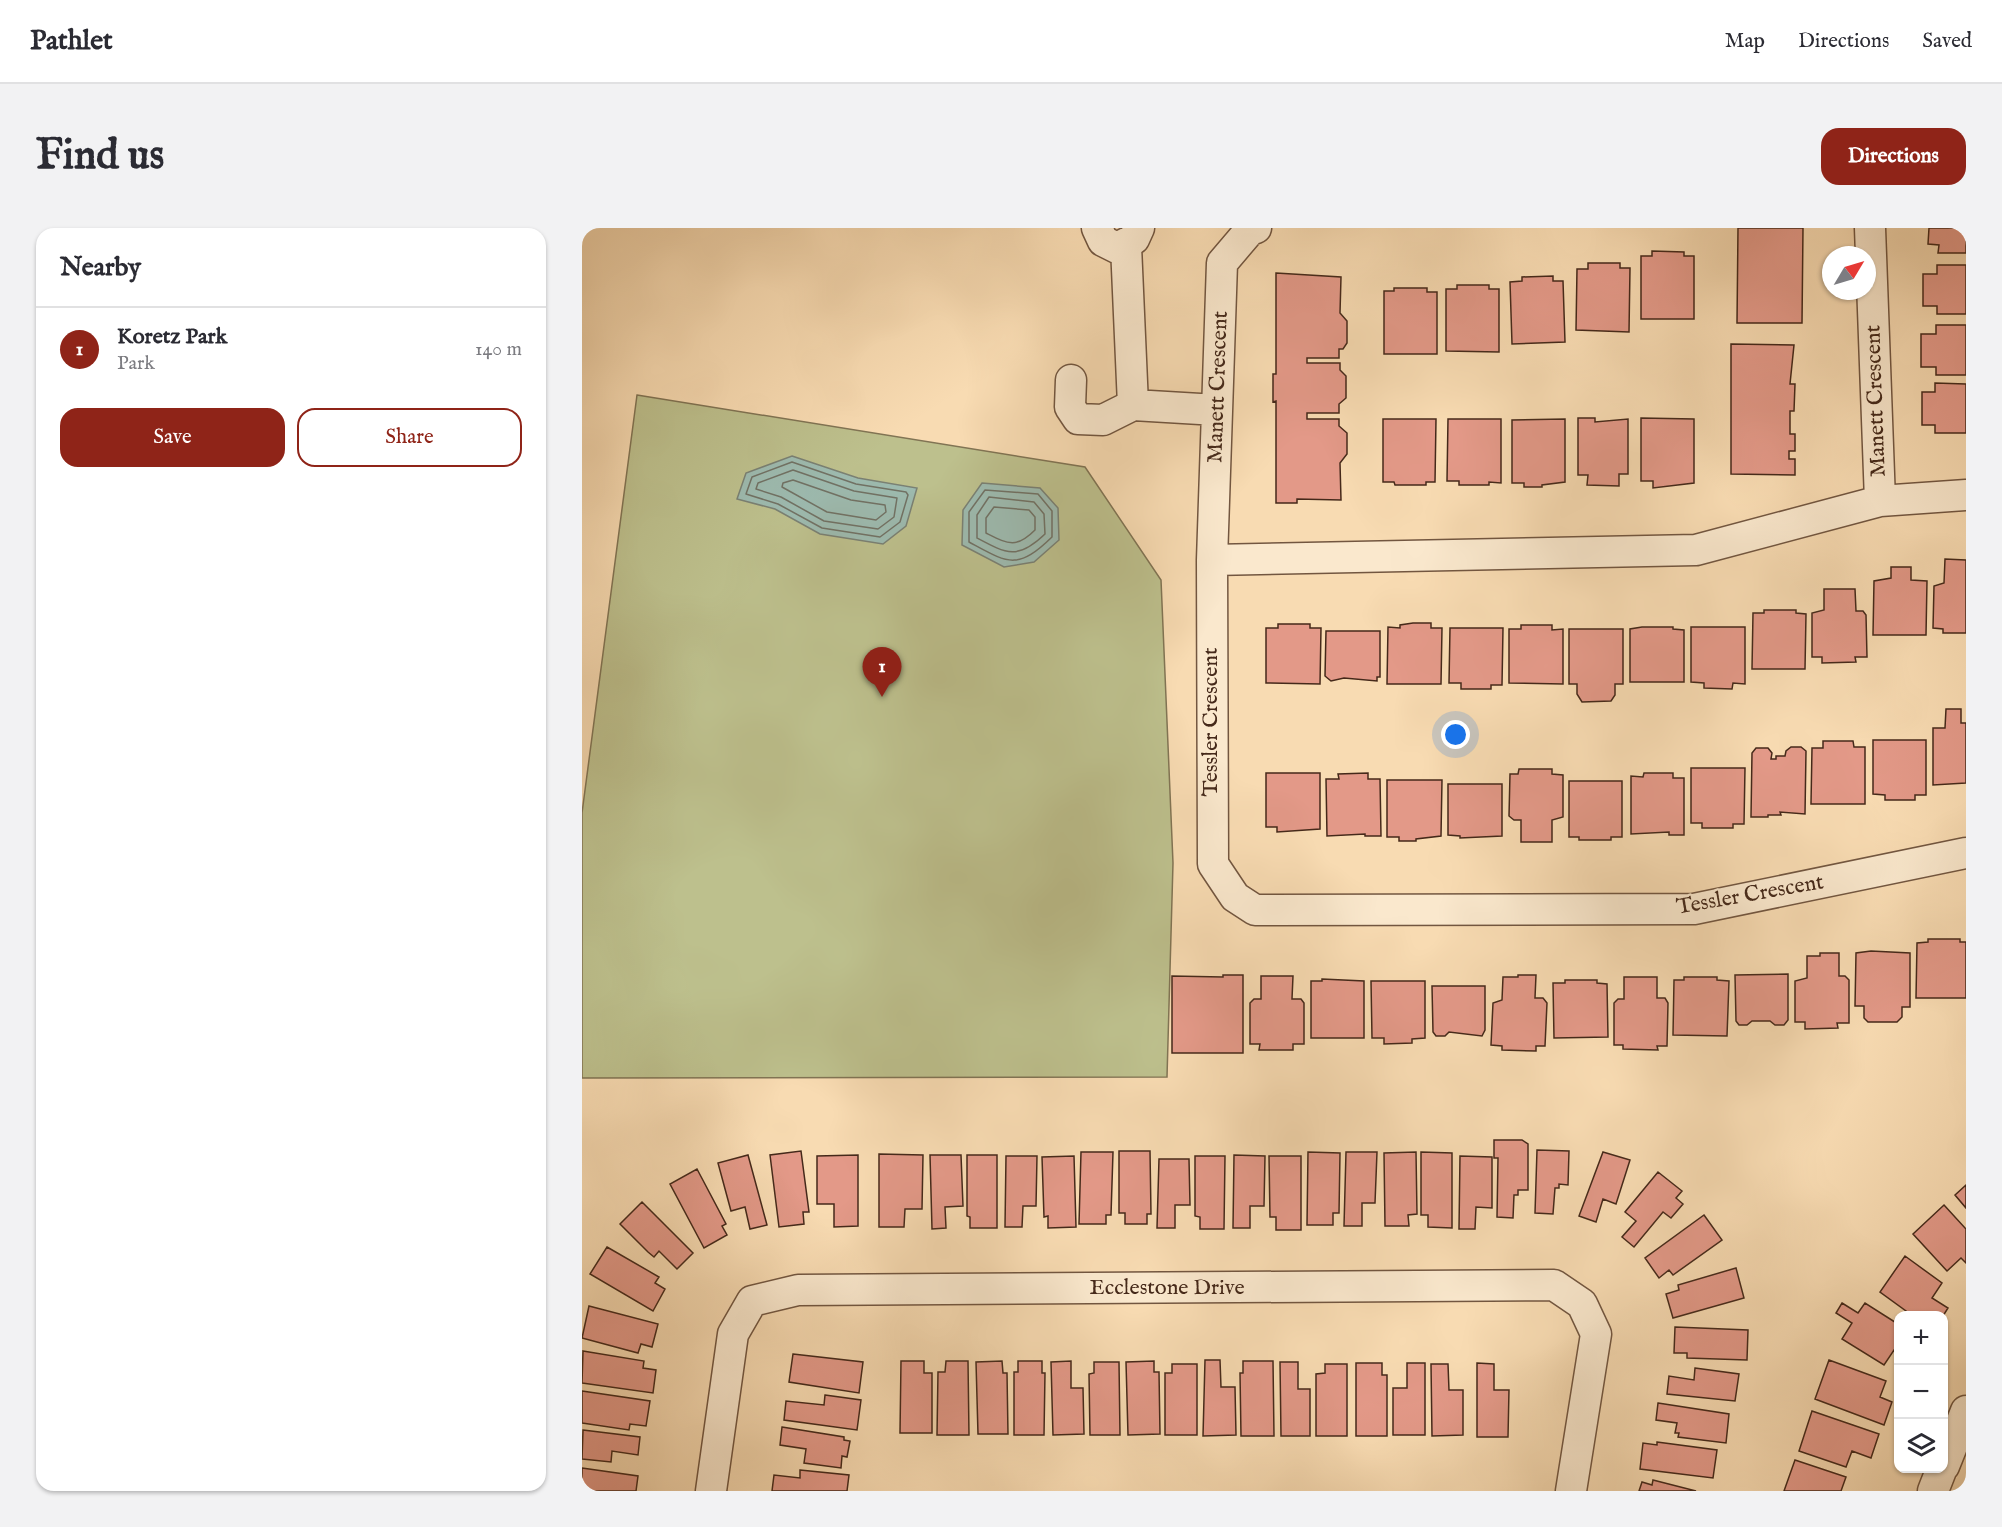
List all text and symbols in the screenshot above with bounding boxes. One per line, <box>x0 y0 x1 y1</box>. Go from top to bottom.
text: Pathlet <box>30 24 113 59</box>
text: Map <box>1725 28 1765 55</box>
text: Directions <box>1798 28 1889 55</box>
text: Saved <box>1922 28 1972 55</box>
button: Directions <box>1821 128 1966 185</box>
text: Find us <box>36 130 164 183</box>
north arrow <box>1822 246 1876 300</box>
text: Nearby <box>60 251 141 284</box>
street label: Manett Crescent <box>1201 310 1235 464</box>
text: Koretz Park <box>117 323 227 351</box>
street label: Manett Crescent <box>1859 324 1893 478</box>
text: 1 <box>76 337 83 362</box>
text: 140 m <box>475 337 522 362</box>
text: Park <box>117 351 155 376</box>
button: Save <box>60 408 285 467</box>
button: Share <box>297 408 522 467</box>
street label: Tessler Crescent <box>1197 647 1225 796</box>
pin: 1 <box>862 648 902 697</box>
your location <box>1441 720 1470 749</box>
street label: Tessler Crescent <box>1674 868 1826 922</box>
street label: Ecclestone Drive <box>1089 1274 1245 1302</box>
map controls <box>1894 1311 1948 1473</box>
button: + <box>1894 1311 1948 1365</box>
button: − <box>1894 1365 1948 1419</box>
button: layers <box>1894 1419 1948 1473</box>

